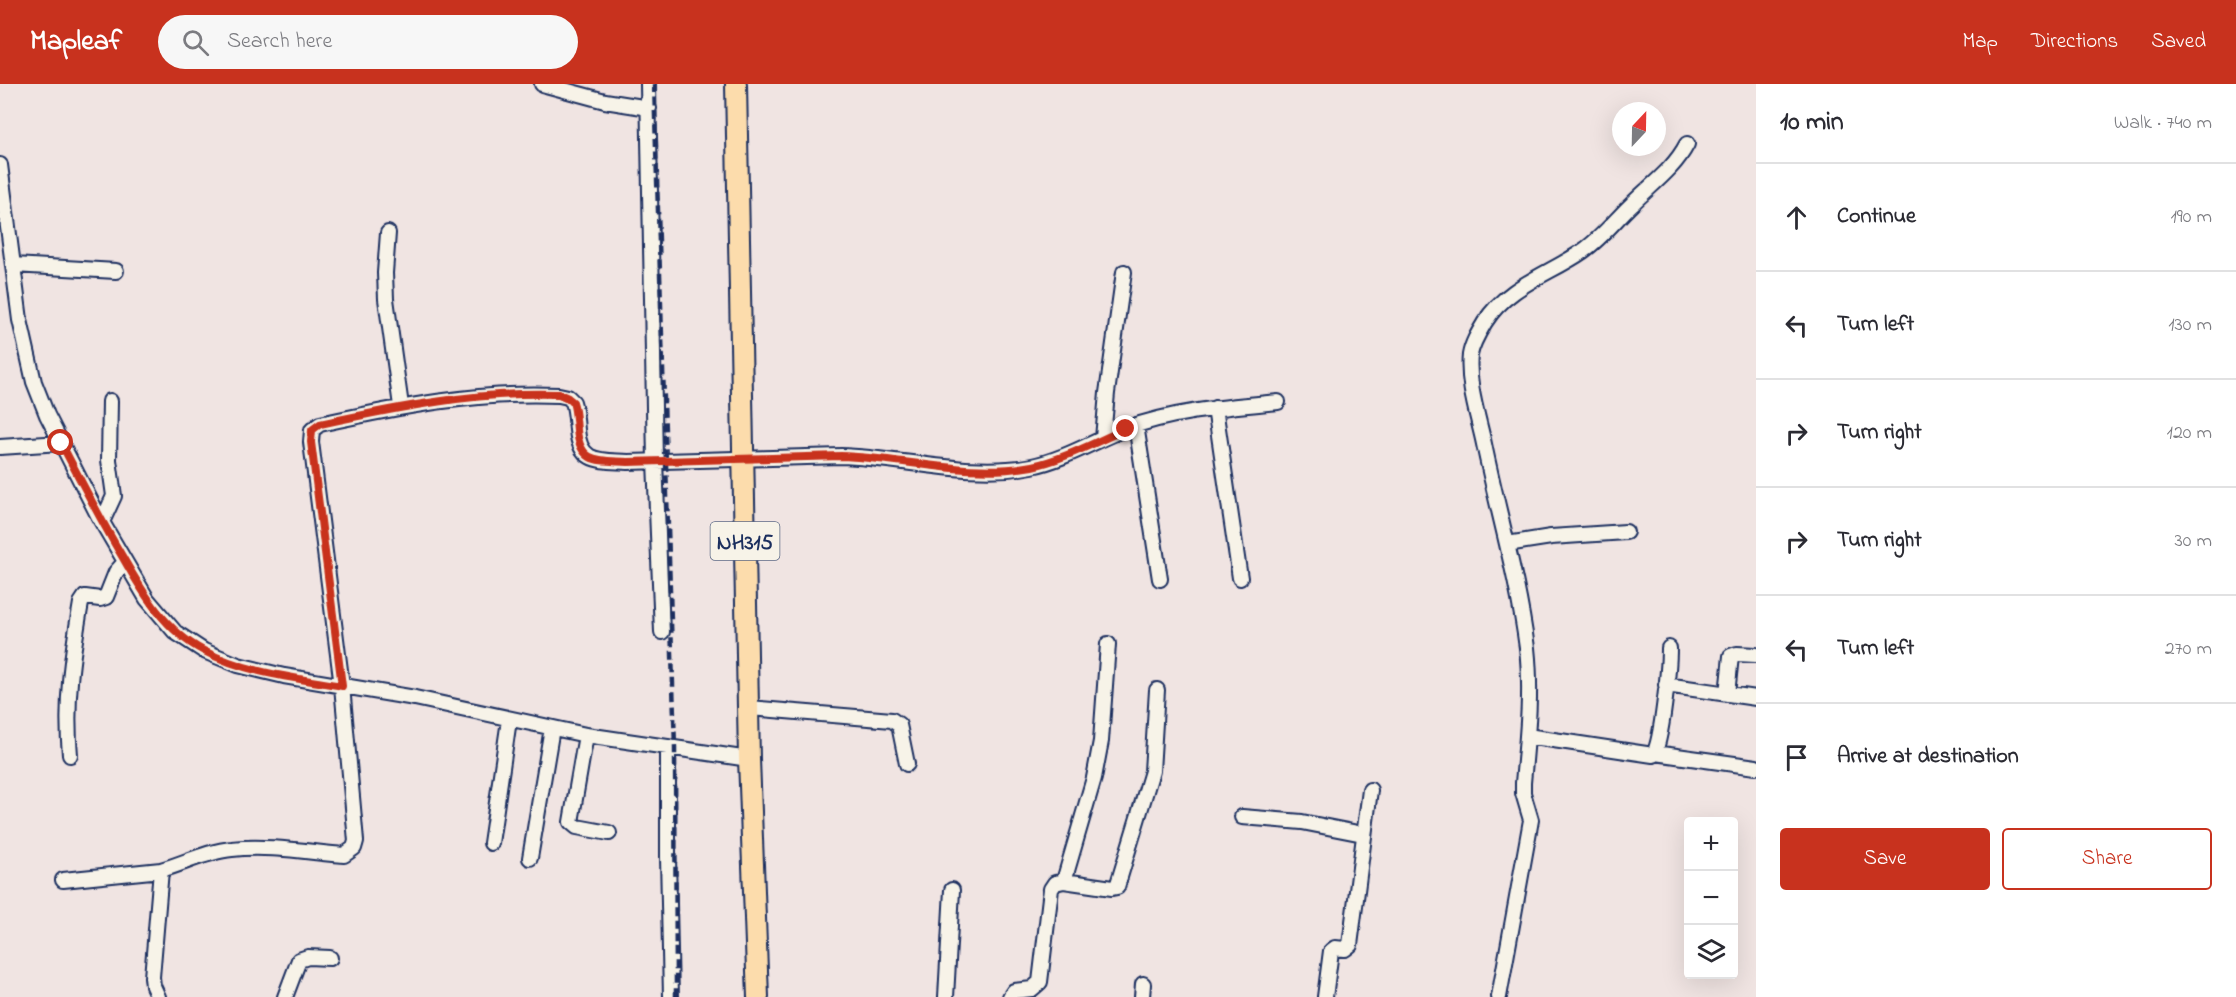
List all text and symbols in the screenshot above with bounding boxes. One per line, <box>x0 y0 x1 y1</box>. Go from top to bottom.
search box <box>158 15 578 69</box>
text: Mapleaf <box>30 22 122 63</box>
icon: search <box>179 26 212 59</box>
text: Search here <box>227 26 332 58</box>
text: Map <box>1962 27 1998 57</box>
text: Directions <box>2031 27 2118 57</box>
text: Saved <box>2151 27 2206 57</box>
north arrow <box>1612 102 1666 156</box>
text: 10 min <box>1780 104 1844 142</box>
text: Walk · 740 m <box>2114 109 2212 138</box>
icon: ahead <box>1780 201 1813 234</box>
text: Continue <box>1837 201 1916 233</box>
text: 190 m <box>2170 203 2212 232</box>
icon: left <box>1780 309 1813 342</box>
text: Turn left <box>1837 309 1914 341</box>
text: 130 m <box>2168 311 2212 340</box>
route end <box>1112 415 1138 441</box>
icon: right <box>1780 417 1813 450</box>
text: Turn right <box>1837 417 1922 449</box>
text: 120 m <box>2167 419 2212 448</box>
route start <box>47 429 73 455</box>
road number: NH315 <box>710 522 780 560</box>
icon: right <box>1780 525 1813 558</box>
text: Turn right <box>1837 525 1922 557</box>
text: 30 m <box>2175 527 2212 556</box>
icon: left <box>1780 633 1813 666</box>
text: Turn left <box>1837 633 1914 665</box>
text: 270 m <box>2165 635 2212 664</box>
icon: arrive <box>1780 741 1813 774</box>
text: Arrive at destination <box>1837 741 2019 773</box>
map controls <box>1684 817 1738 979</box>
button: + <box>1684 817 1738 871</box>
button: Save <box>1780 828 1990 890</box>
button: Share <box>2002 828 2212 890</box>
button: − <box>1684 871 1738 925</box>
button: layers <box>1684 925 1738 979</box>

